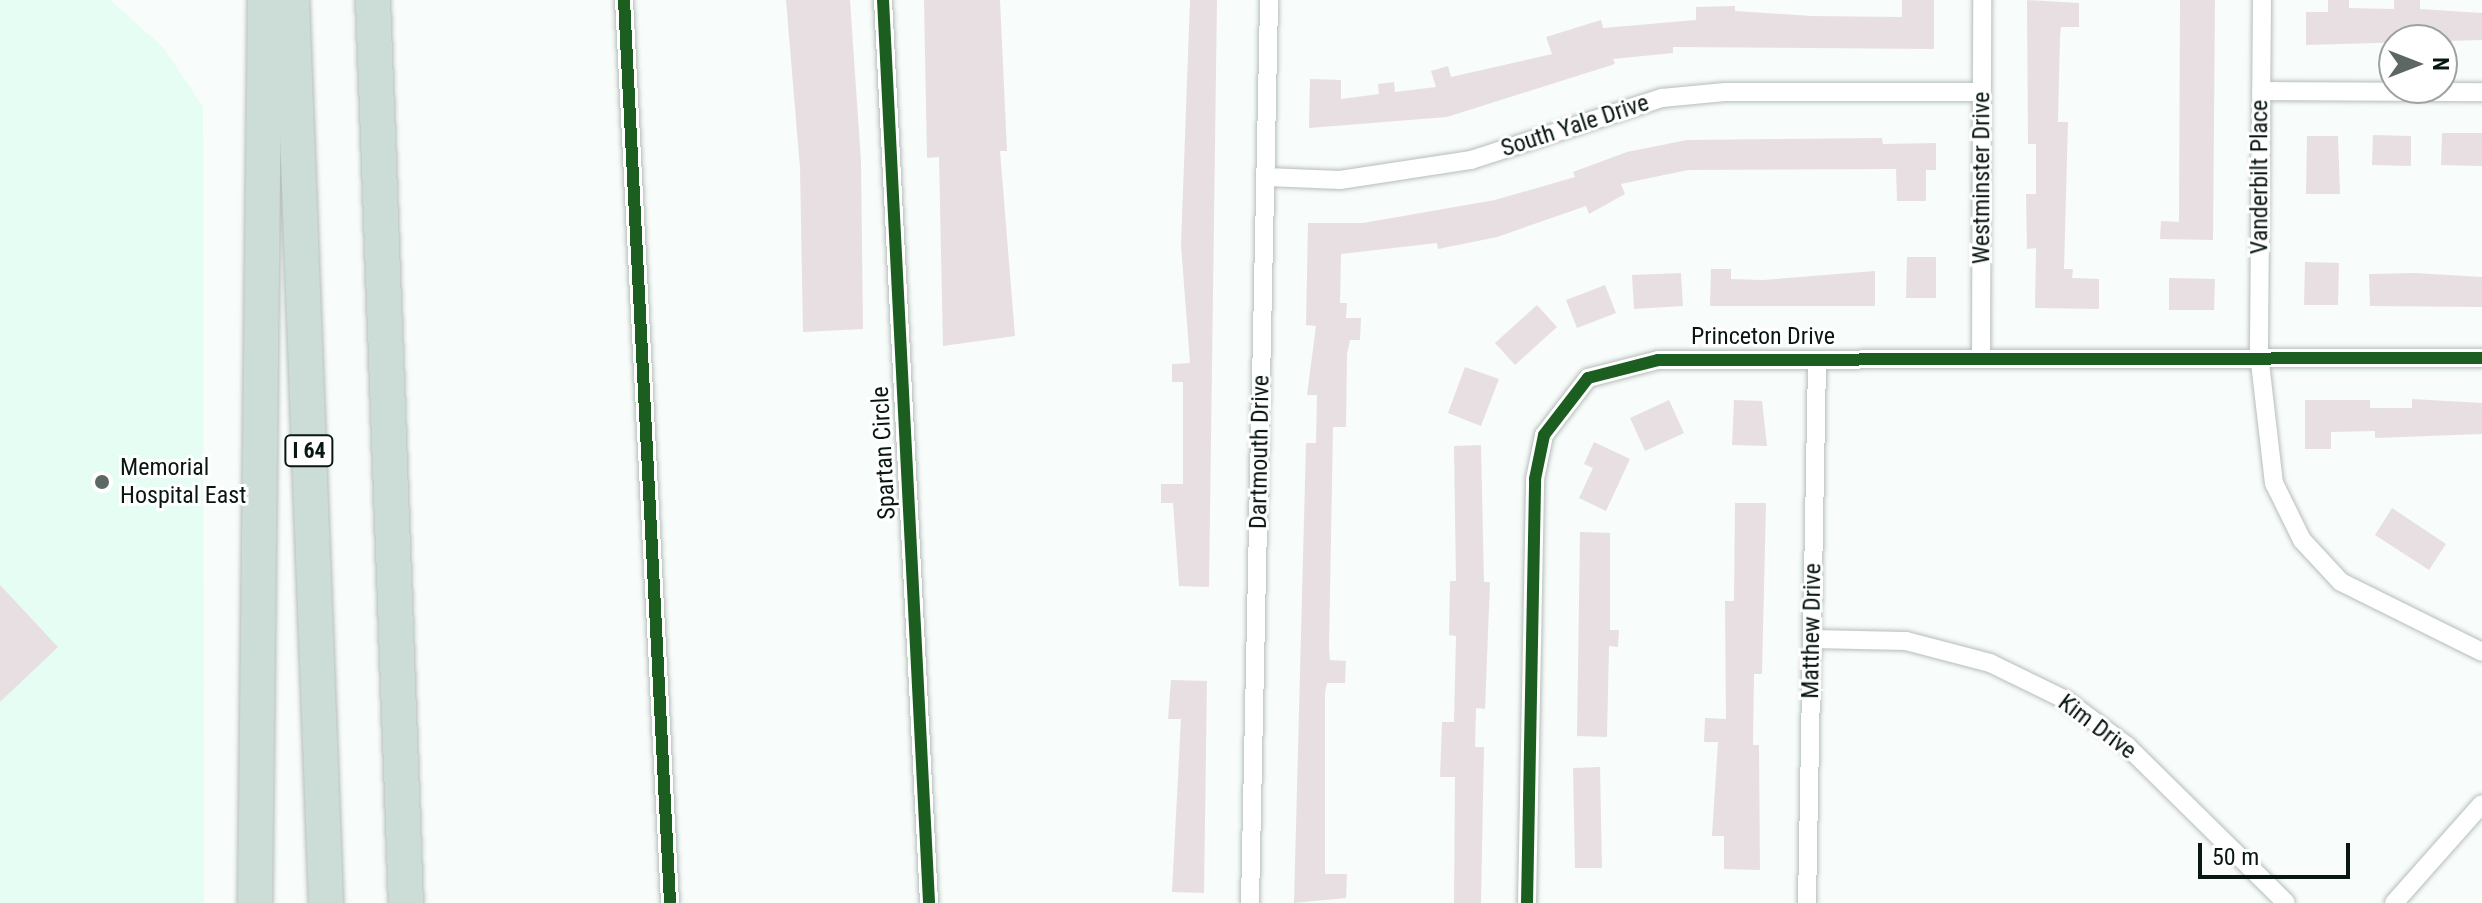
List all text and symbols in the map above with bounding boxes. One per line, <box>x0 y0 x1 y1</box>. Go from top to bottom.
north arrow <box>2378 24 2458 104</box>
text: N <box>2428 57 2453 71</box>
street label: South Yale Drive <box>1497 89 1653 163</box>
street label: Westminster Drive <box>1968 92 1996 264</box>
street label: Vanderbilt Place <box>2246 100 2274 254</box>
street label: Princeton Drive <box>1691 323 1835 351</box>
street label: Dartmouth Drive <box>1244 375 1276 529</box>
street label: Spartan Circle <box>866 386 902 520</box>
road number: I 64 <box>283 433 335 469</box>
place label: Memorial Hospital East <box>120 454 246 510</box>
marker: Memorial Hospital East <box>91 471 113 493</box>
street label: Matthew Drive <box>1796 563 1828 699</box>
street label: Kim Drive <box>2052 688 2142 766</box>
scale bar <box>2202 827 2354 877</box>
text: 50 m <box>2212 843 2259 871</box>

